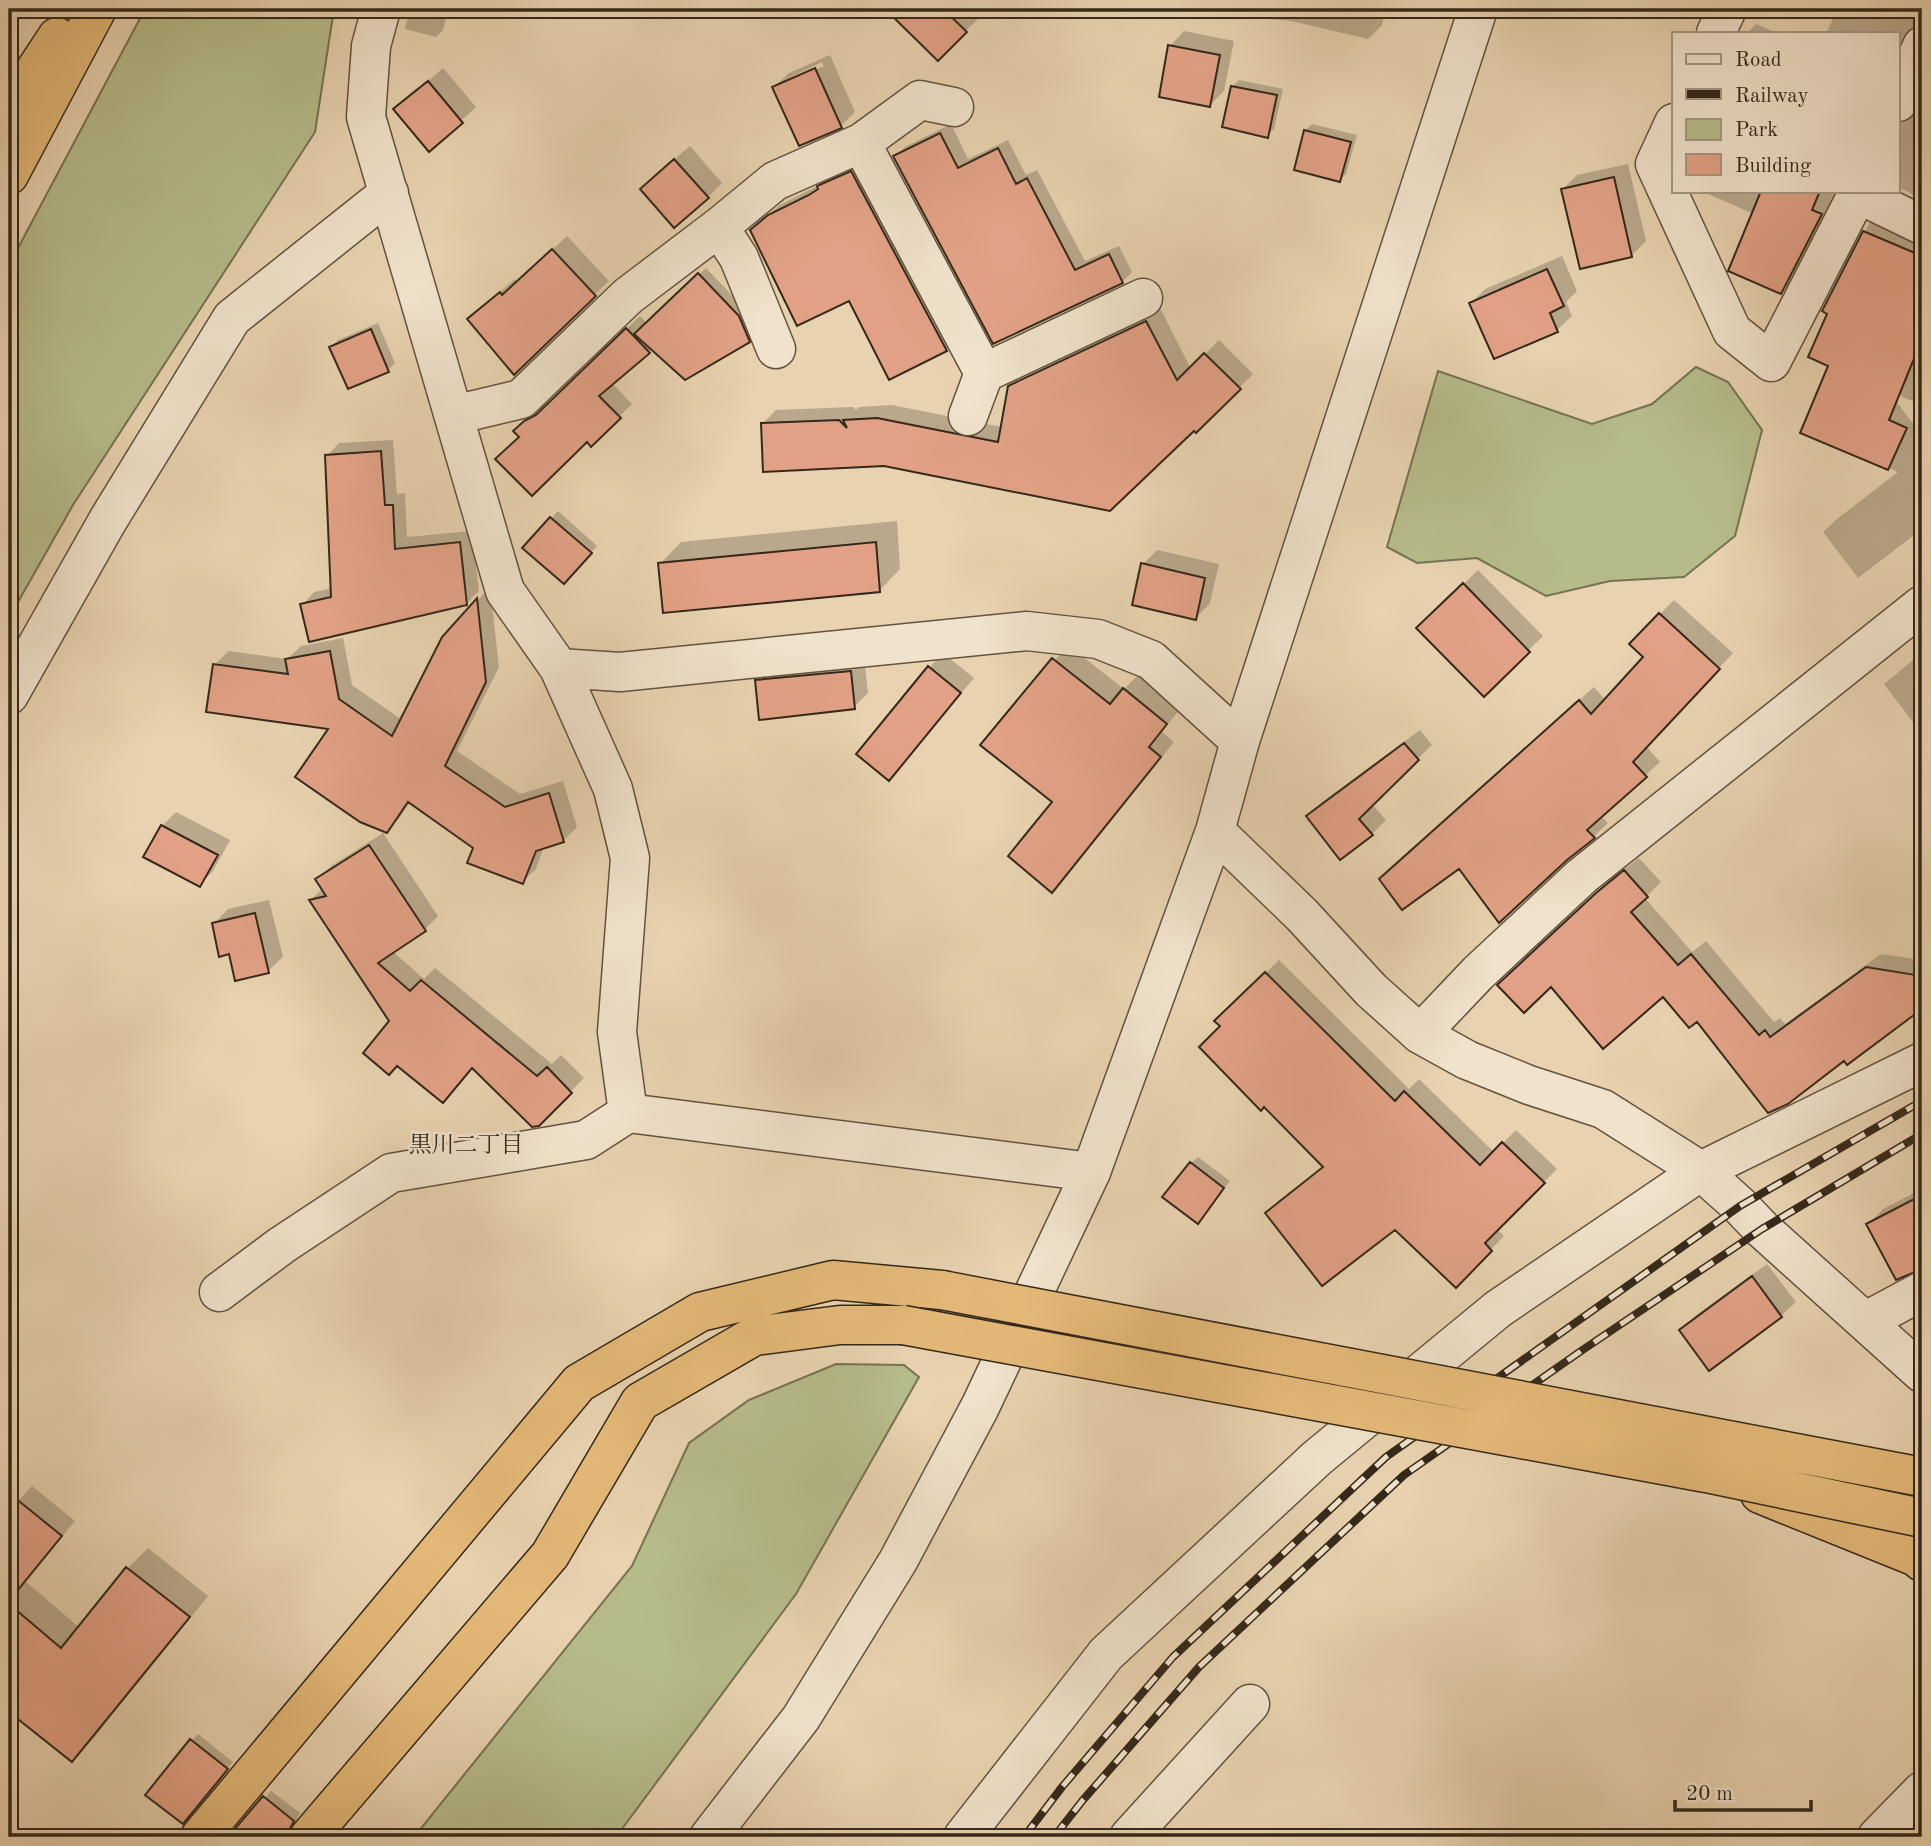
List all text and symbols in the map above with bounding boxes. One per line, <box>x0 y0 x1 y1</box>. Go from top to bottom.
legend <box>1672 32 1899 192</box>
text: Road <box>1735 50 1782 71</box>
text: Railway <box>1735 86 1809 107</box>
text: Park <box>1735 120 1778 141</box>
text: Building <box>1735 156 1812 177</box>
district label: 黒川二丁目 <box>409 1133 524 1157</box>
scale bar <box>1675 1769 1812 1813</box>
text: 20 m <box>1686 1784 1733 1805</box>

